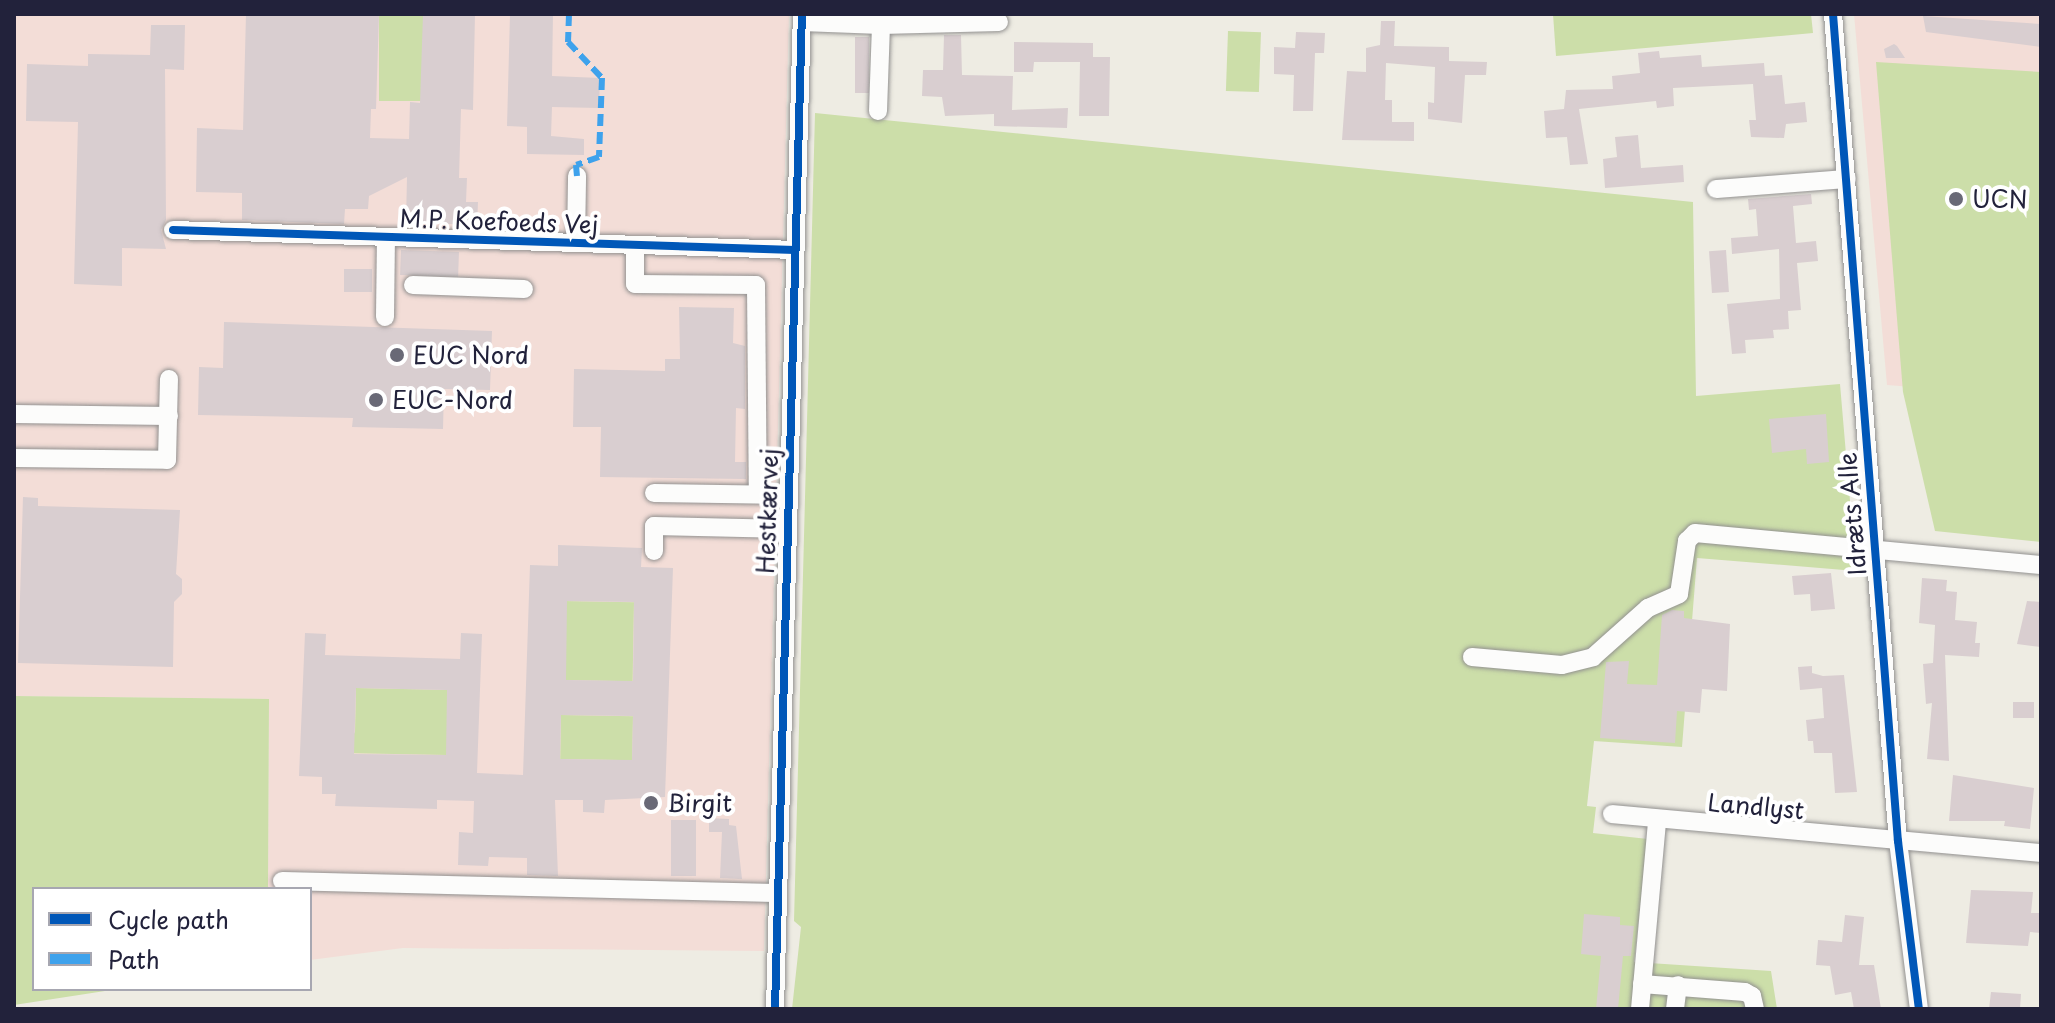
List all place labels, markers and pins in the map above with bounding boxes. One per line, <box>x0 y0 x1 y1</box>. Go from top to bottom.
place label: UCN <box>1972 185 2028 213</box>
marker: UCN <box>1947 190 1965 208</box>
place label: EUC Nord <box>413 341 531 369</box>
marker: EUC Nord <box>388 346 406 364</box>
place label: EUC-Nord <box>392 386 513 414</box>
marker: EUC-Nord <box>367 391 385 409</box>
place label: Birgit <box>667 789 732 817</box>
marker: Birgit <box>642 794 660 812</box>

